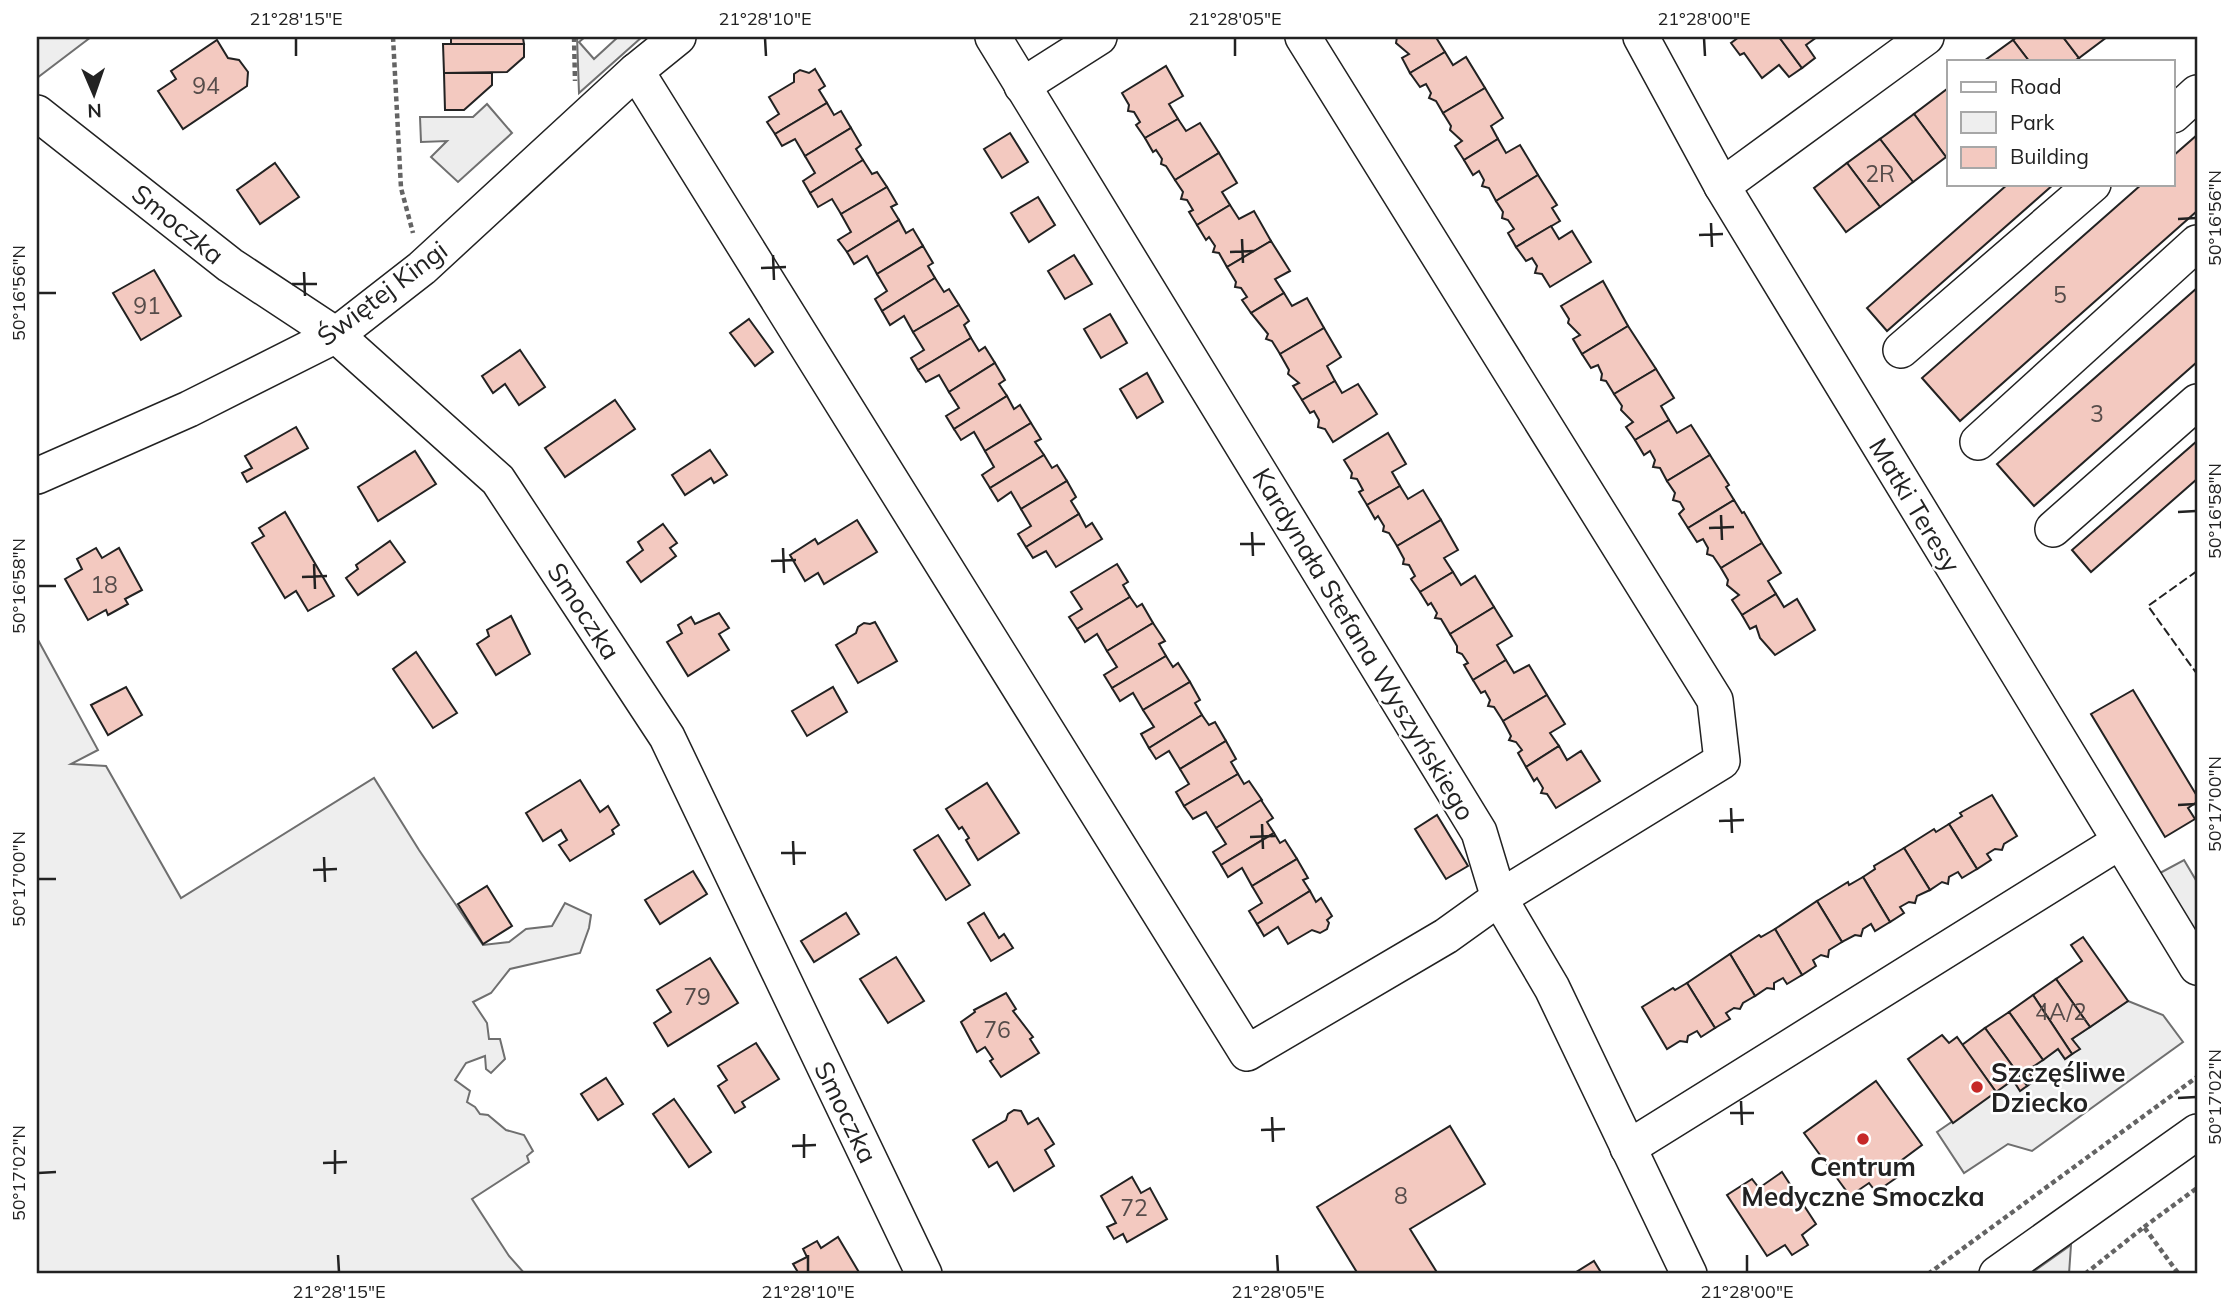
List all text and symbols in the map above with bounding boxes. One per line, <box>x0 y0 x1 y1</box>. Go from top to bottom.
text: 21°28'15"E <box>249 7 343 30</box>
text: 21°28'10"E <box>718 7 812 30</box>
text: 21°28'05"E <box>1188 7 1282 30</box>
text: 21°28'00"E <box>1657 7 1751 30</box>
north arrow <box>60 60 130 130</box>
legend <box>1947 60 2174 186</box>
house number: 94 <box>192 71 220 100</box>
text: Road <box>2010 73 2061 99</box>
text: N <box>87 99 102 123</box>
text: Park <box>2010 109 2054 135</box>
text: Building <box>2010 143 2089 169</box>
house number: 2R <box>1865 159 1895 188</box>
text: 50°16'56"N <box>2203 170 2226 266</box>
street label: Smoczka <box>125 177 231 271</box>
street label: Świętej Kingi <box>310 233 454 353</box>
text: 50°16'56"N <box>7 245 30 341</box>
house number: 5 <box>2053 280 2067 309</box>
house number: 91 <box>133 291 161 320</box>
house number: 3 <box>2090 399 2104 428</box>
street label: Matki Teresy <box>1862 432 1968 578</box>
street label: Kardynała Stefana Wyszyńskiego <box>1245 462 1483 826</box>
text: 50°16'58"N <box>2203 463 2226 559</box>
text: 50°16'58"N <box>7 538 30 634</box>
street label: Smoczka <box>540 556 628 666</box>
house number: 18 <box>90 570 118 599</box>
text: 50°17'00"N <box>2203 756 2226 852</box>
text: 50°17'00"N <box>7 831 30 927</box>
house number: 79 <box>683 982 711 1011</box>
house number: 4A/2 <box>2035 997 2087 1026</box>
house number: 76 <box>983 1015 1011 1044</box>
text: 50°17'02"N <box>2203 1049 2226 1145</box>
street label: Smoczka <box>807 1056 885 1168</box>
place label: Szczęśliwe Dziecko <box>1991 1056 2125 1119</box>
marker: Szczęśliwe Dziecko <box>1969 1079 1985 1095</box>
text: 50°17'02"N <box>7 1125 30 1221</box>
marker: Centrum Medyczne Smoczka <box>1855 1131 1871 1147</box>
place label: Centrum Medyczne Smoczka <box>1741 1150 1985 1213</box>
house number: 8 <box>1394 1181 1408 1210</box>
house number: 72 <box>1120 1193 1148 1222</box>
text: 21°28'15"E <box>292 1280 386 1303</box>
text: 21°28'10"E <box>761 1280 855 1303</box>
text: 21°28'05"E <box>1231 1280 1325 1303</box>
text: 21°28'00"E <box>1700 1280 1794 1303</box>

